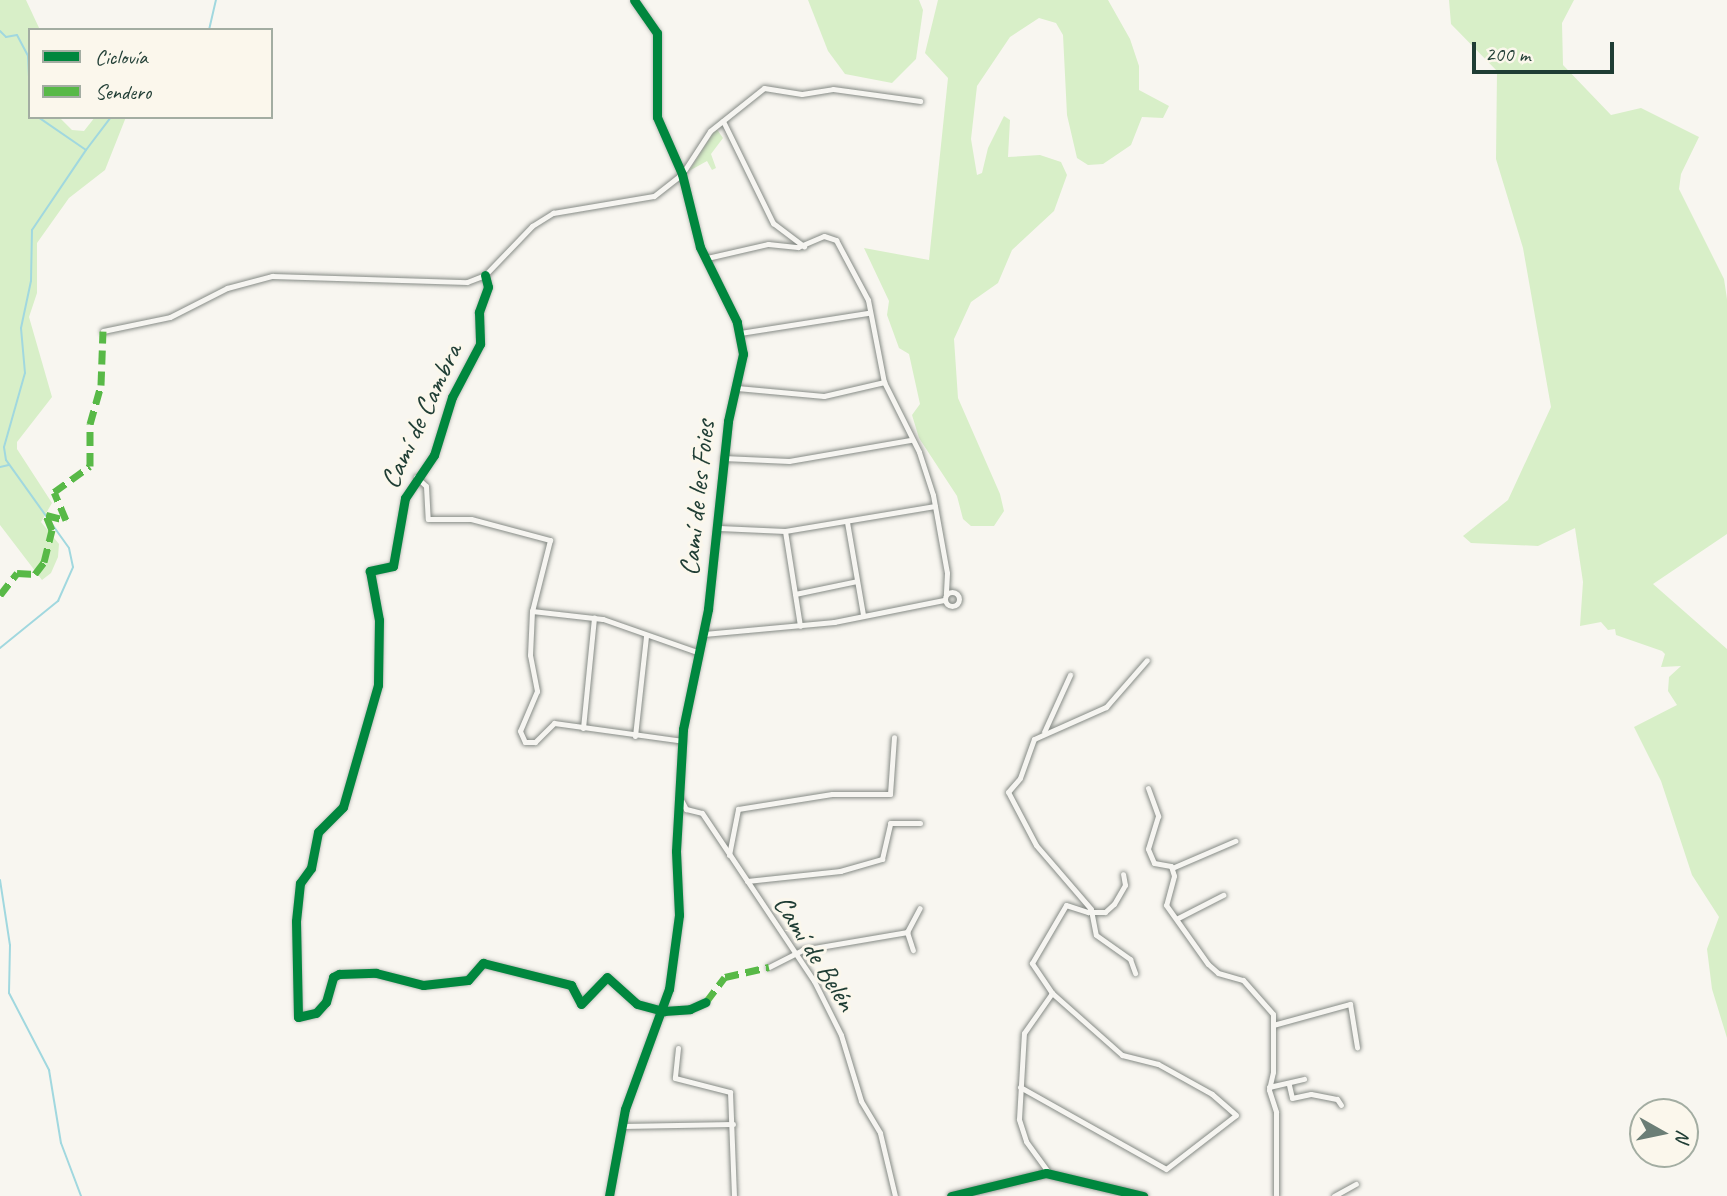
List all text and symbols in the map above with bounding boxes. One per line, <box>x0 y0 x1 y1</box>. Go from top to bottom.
legend <box>28 28 273 119</box>
scale bar <box>1475 28 1617 72</box>
text: 200 m <box>1485 41 1530 67</box>
text: Ciclovía <box>95 44 147 70</box>
text: Sendero <box>95 79 151 105</box>
street label: Camí de Cambra <box>373 339 469 493</box>
street label: Camí de les Foies <box>672 419 722 577</box>
street label: Camí de Belén <box>766 889 864 1017</box>
north arrow <box>1629 1098 1699 1168</box>
text: N <box>1670 1128 1696 1144</box>

